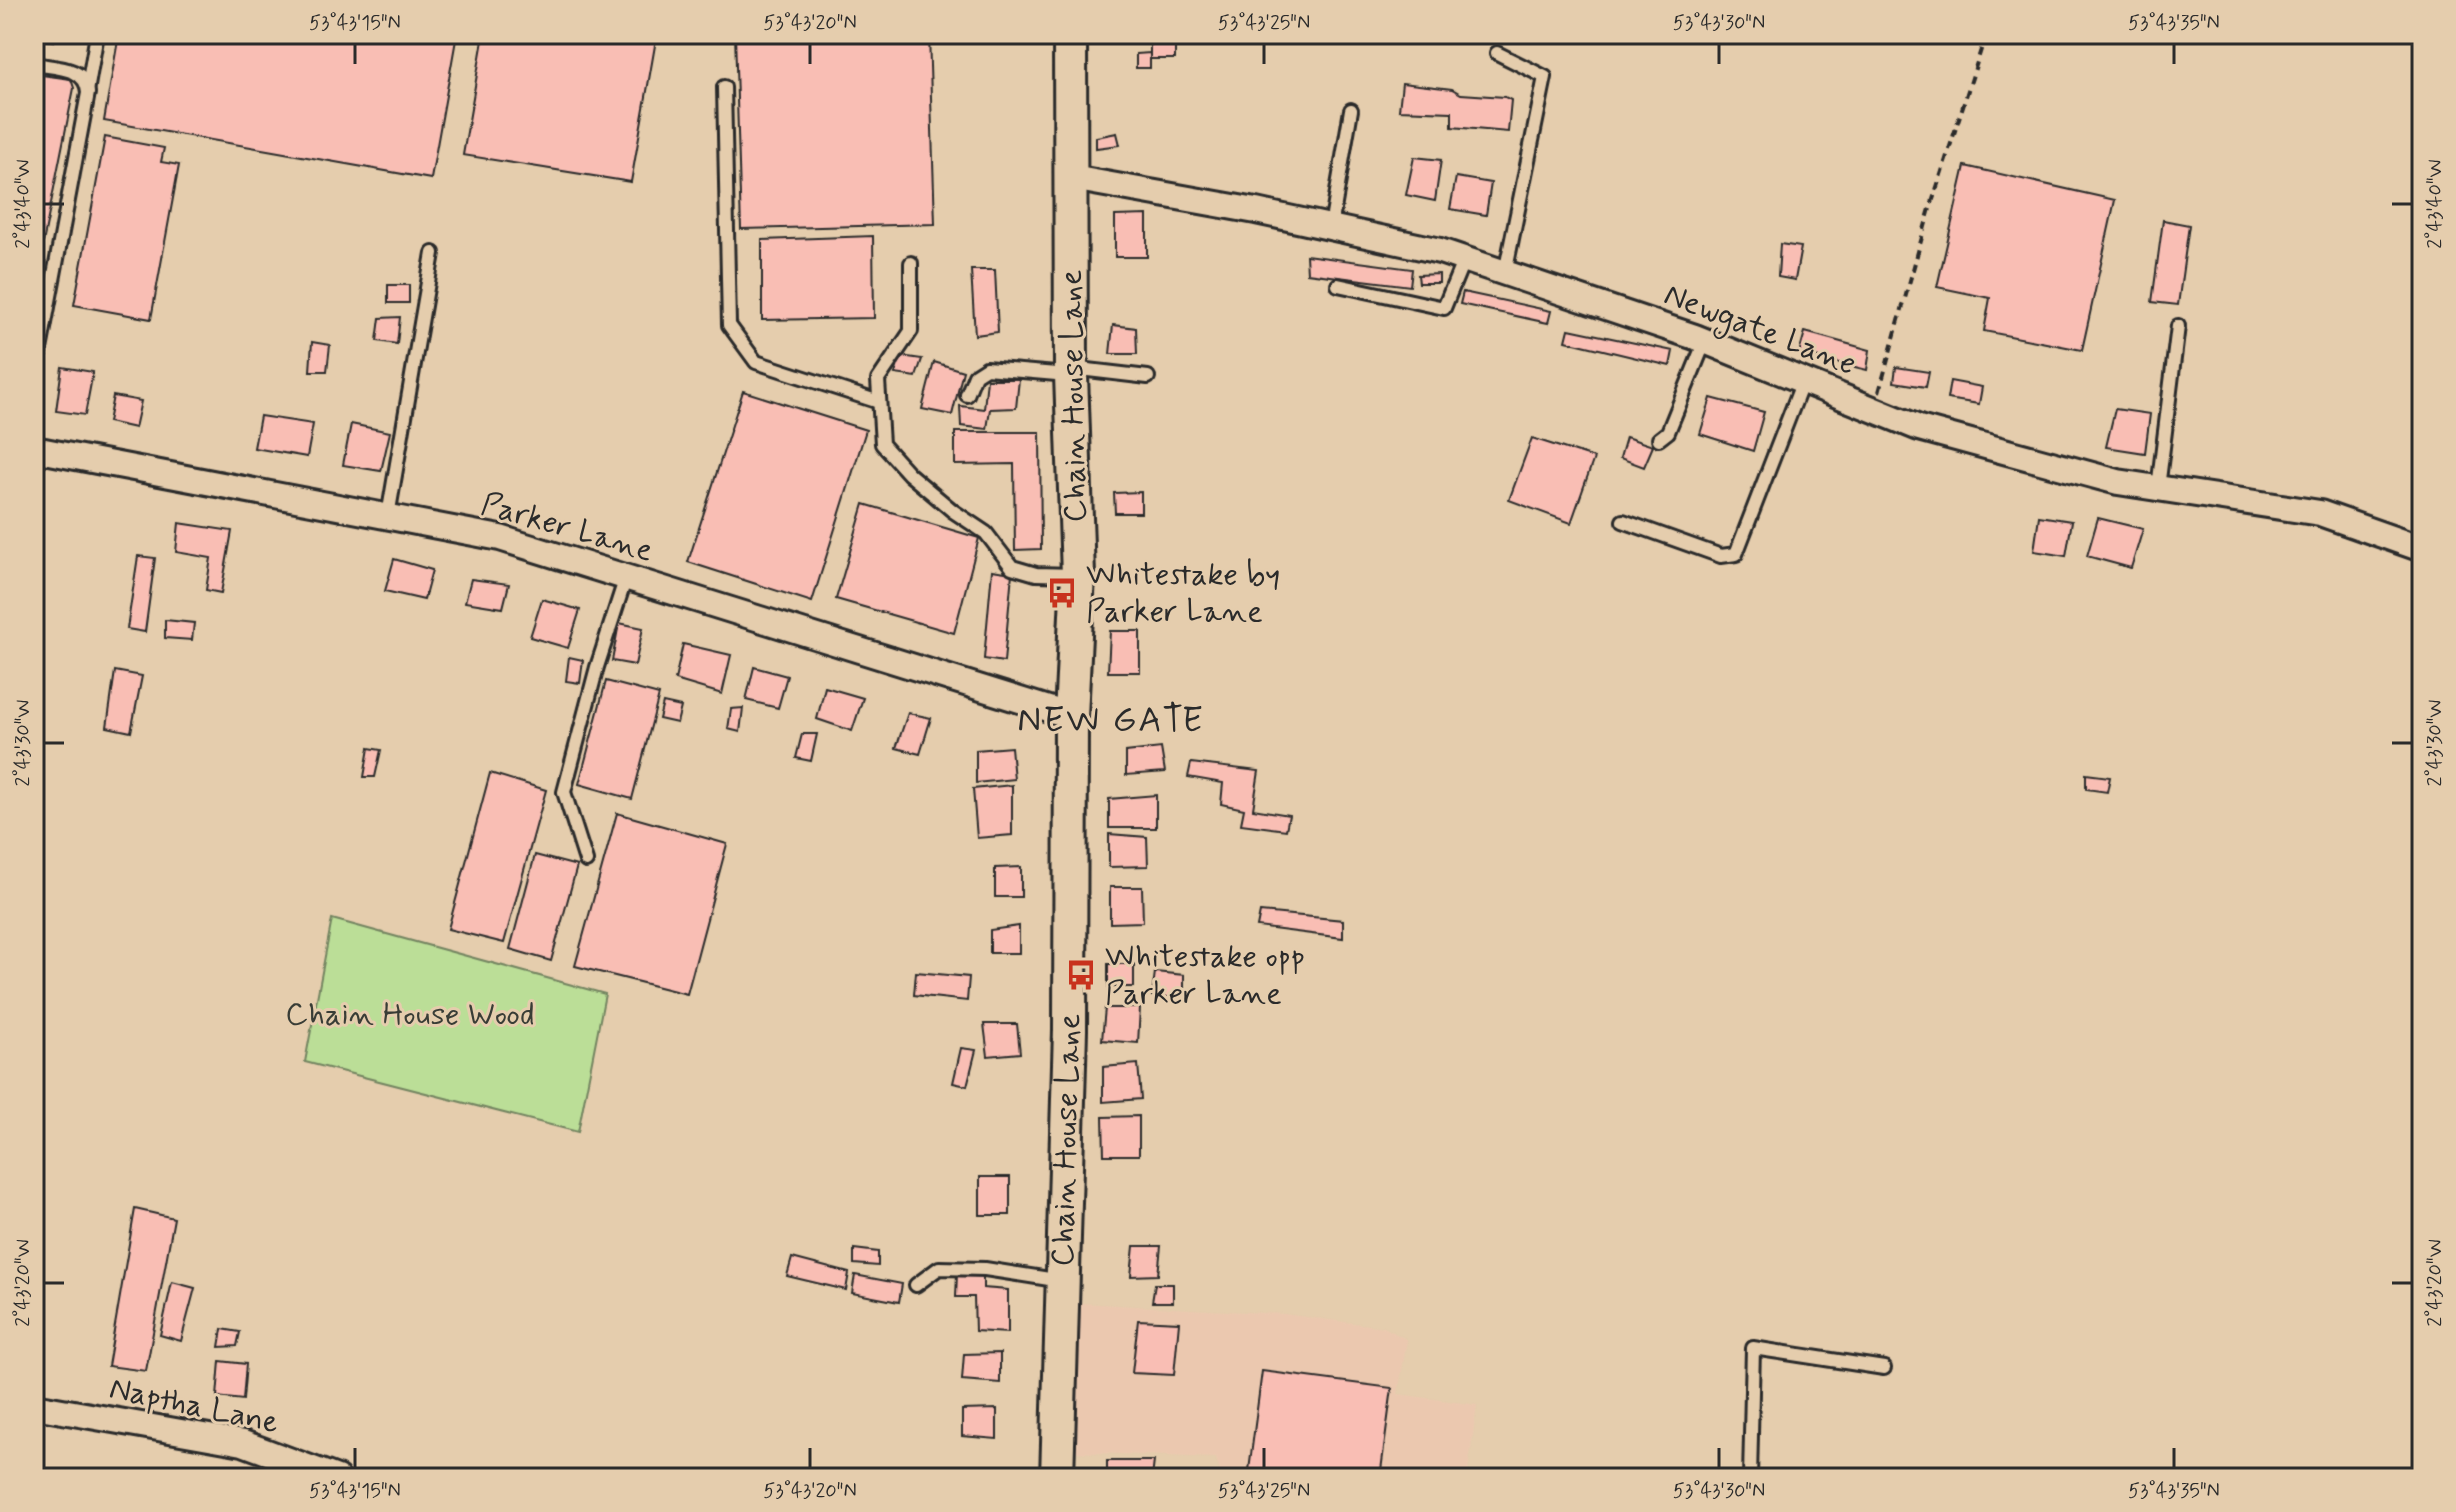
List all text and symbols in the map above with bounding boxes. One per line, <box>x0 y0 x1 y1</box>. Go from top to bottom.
text: 53°43'15"N <box>309 10 401 37</box>
text: 53°43'20"N <box>763 10 857 37</box>
text: 53°43'25"N <box>1218 10 1310 37</box>
text: 53°43'30"N <box>1673 10 1765 37</box>
text: 53°43'35"N <box>2128 10 2220 37</box>
text: 2°43'40"W <box>10 159 37 249</box>
text: 2°43'40"W <box>2422 159 2449 249</box>
street label: Chain House Lane <box>1051 269 1097 523</box>
street label: Newgate Lane <box>1657 274 1862 388</box>
street label: Parker Lane <box>476 483 658 573</box>
place label: Whitestake by Parker Lane <box>1086 554 1280 633</box>
bus stop icon: Whitestake by Parker Lane <box>1045 576 1079 610</box>
district label: NEW GATE <box>1017 698 1205 745</box>
text: 2°43'30"W <box>10 700 37 786</box>
text: 2°43'30"W <box>2422 700 2449 786</box>
place label: Whitestake opp Parker Lane <box>1105 936 1305 1015</box>
bus stop icon: Whitestake opp Parker Lane <box>1064 958 1098 992</box>
park label: Chain House Wood <box>285 994 535 1036</box>
street label: Chain House Lane <box>1042 1014 1091 1267</box>
text: 2°43'20"W <box>10 1239 37 1327</box>
text: 2°43'20"W <box>2422 1239 2449 1327</box>
street label: Naptha Lane <box>105 1368 283 1444</box>
text: 53°43'15"N <box>309 1478 401 1505</box>
text: 53°43'20"N <box>763 1478 857 1505</box>
text: 53°43'25"N <box>1218 1478 1310 1505</box>
text: 53°43'30"N <box>1673 1478 1765 1505</box>
text: 53°43'35"N <box>2128 1478 2220 1505</box>

